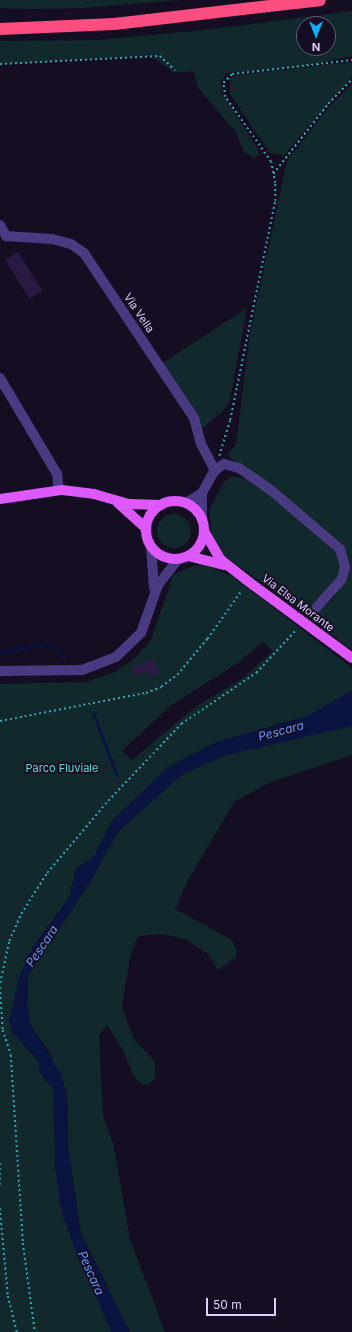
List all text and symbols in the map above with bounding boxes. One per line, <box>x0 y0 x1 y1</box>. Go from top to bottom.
north arrow <box>296 16 336 56</box>
text: N <box>312 40 320 54</box>
street label: Via Vella <box>121 291 157 335</box>
street label: Via Elsa Morante <box>259 572 337 634</box>
water label: Pescara <box>257 718 305 744</box>
park label: Parco Fluviale <box>26 761 98 775</box>
water label: Pescara <box>23 923 61 969</box>
water label: Pescara <box>75 1249 107 1297</box>
scale bar <box>208 1290 278 1316</box>
text: 50 m <box>213 1297 242 1312</box>

